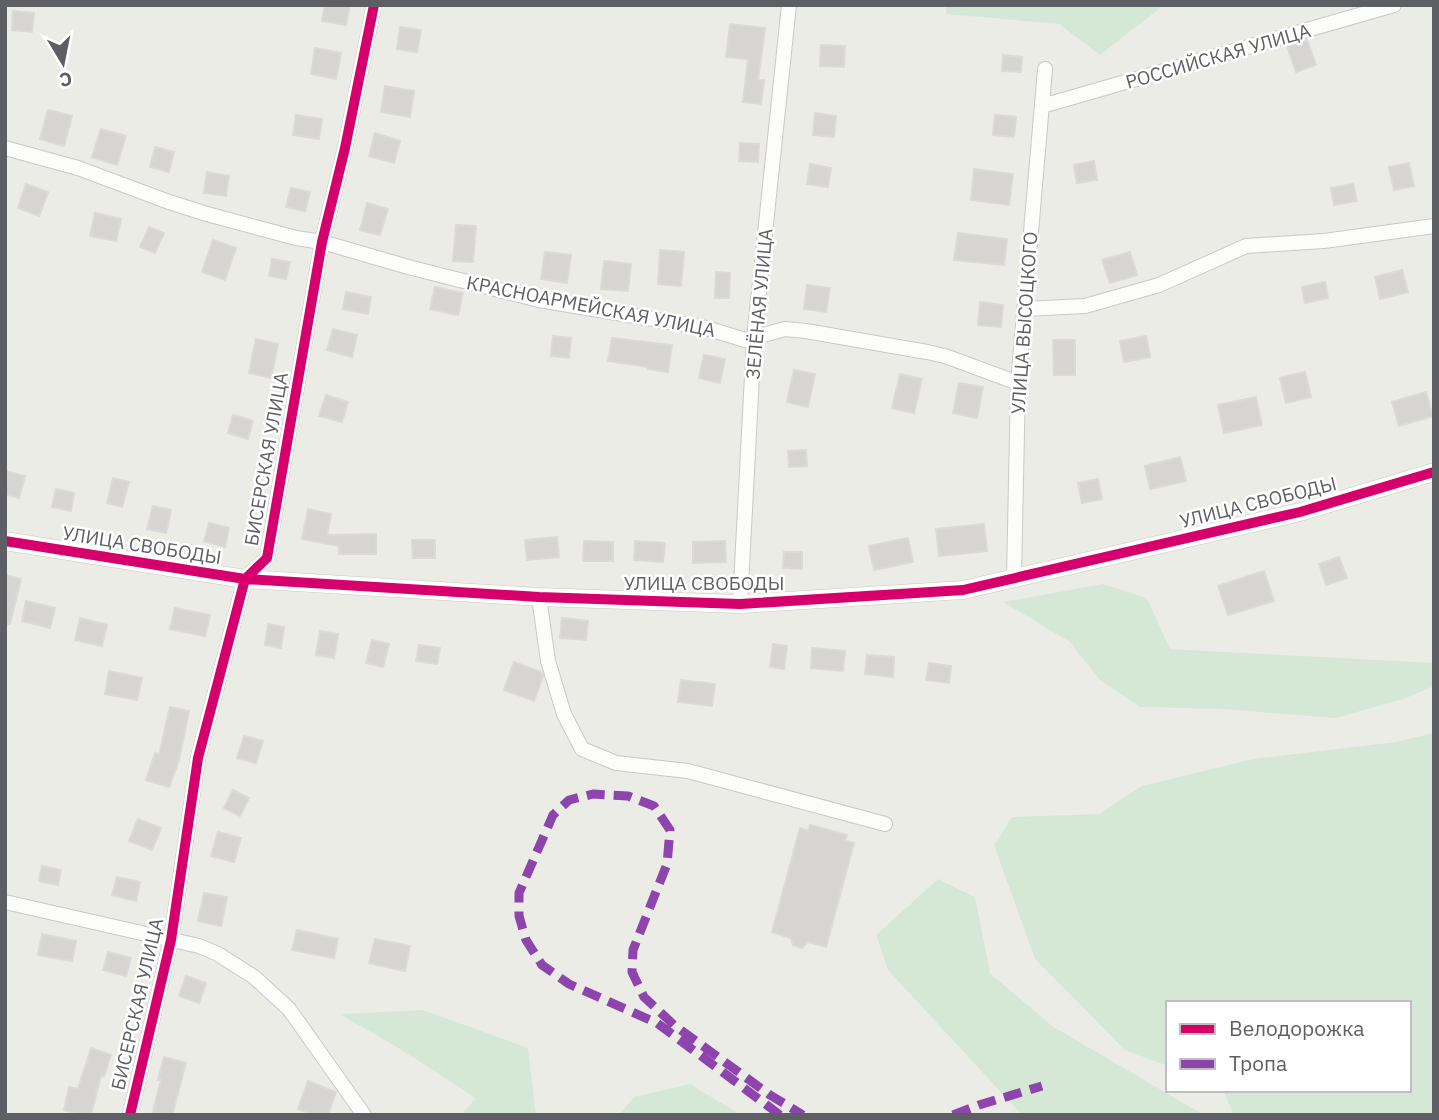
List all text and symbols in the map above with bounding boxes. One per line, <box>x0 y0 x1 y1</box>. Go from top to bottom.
street label: РОССИЙСКАЯ УЛИЦА <box>1123 18 1313 94</box>
north arrow <box>28 28 98 98</box>
text: С <box>58 67 74 93</box>
street label: ЗЕЛЁНАЯ УЛИЦА <box>740 227 778 381</box>
street label: УЛИЦА ВЫСОЦКОГО <box>1006 231 1042 415</box>
street label: КРАСНОАРМЕЙСКАЯ УЛИЦА <box>464 270 718 342</box>
street label: БИСЕРСКАЯ УЛИЦА <box>239 370 293 548</box>
street label: УЛИЦА СВОБОДЫ <box>1177 471 1339 533</box>
street label: УЛИЦА СВОБОДЫ <box>61 521 223 569</box>
street label: УЛИЦА СВОБОДЫ <box>624 571 784 595</box>
street label: БИСЕРСКАЯ УЛИЦА <box>106 916 168 1092</box>
legend <box>1166 1001 1411 1092</box>
text: Велодорожка <box>1229 1014 1364 1042</box>
text: Тропа <box>1229 1049 1287 1077</box>

